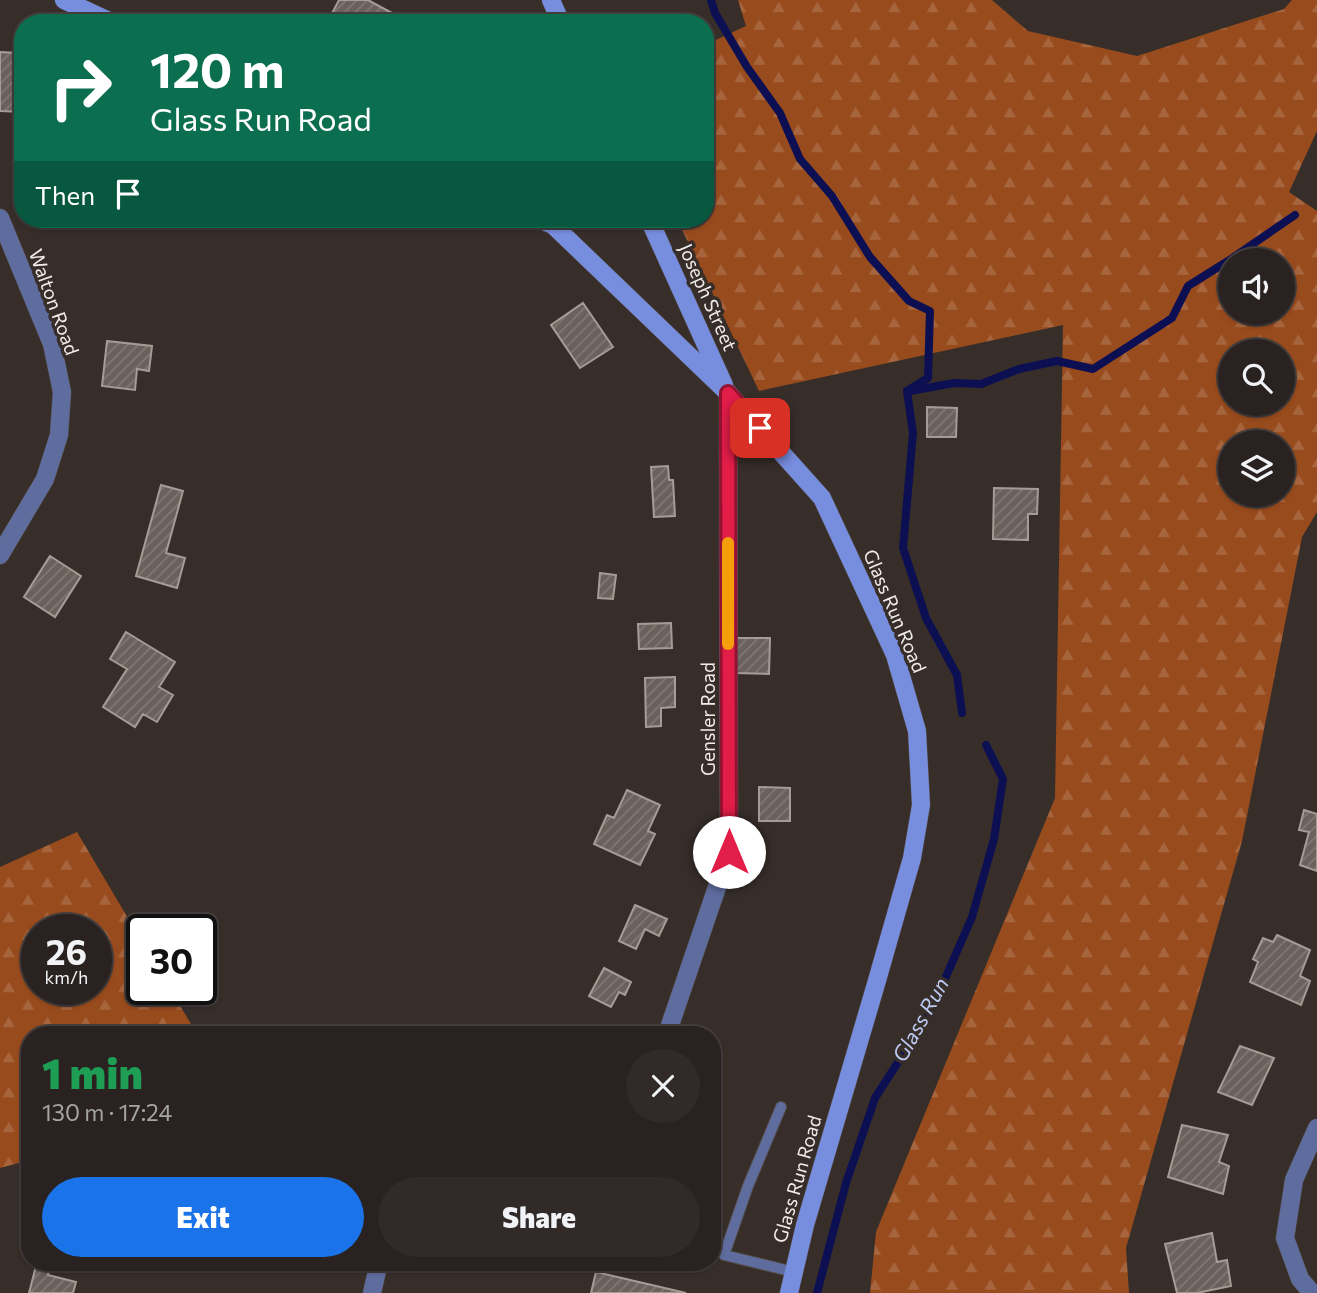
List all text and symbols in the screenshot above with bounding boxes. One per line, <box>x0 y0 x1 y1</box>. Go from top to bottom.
text: 120 m <box>150 38 284 98</box>
icon: right <box>35 42 126 133</box>
text: Glass Run Road <box>150 98 372 138</box>
icon: arrive <box>109 175 147 213</box>
text: Then <box>35 179 95 210</box>
street label: Joseph Street <box>675 240 742 354</box>
street label: Walton Road <box>25 246 84 358</box>
map controls <box>1218 248 1295 507</box>
button: sound <box>1218 248 1295 325</box>
button: search <box>1218 339 1295 416</box>
pin <box>730 398 790 458</box>
icon: arrive <box>741 409 779 447</box>
button: layers <box>1218 430 1295 507</box>
street label: Glass Run Road <box>859 546 932 676</box>
street label: Gensler Road <box>696 662 719 776</box>
position arrow <box>692 815 766 889</box>
speed limit sign: 30 <box>126 914 217 1005</box>
text: 26 <box>46 929 87 972</box>
text: km/h <box>45 966 88 988</box>
water label: Glass Run <box>886 973 953 1066</box>
text: 1 min <box>42 1046 143 1098</box>
button: close <box>626 1049 700 1123</box>
text: 130 m · 17:24 <box>42 1098 172 1126</box>
street label: Glass Run Road <box>767 1112 826 1245</box>
button: Exit <box>42 1177 364 1257</box>
button: Share <box>378 1177 700 1257</box>

